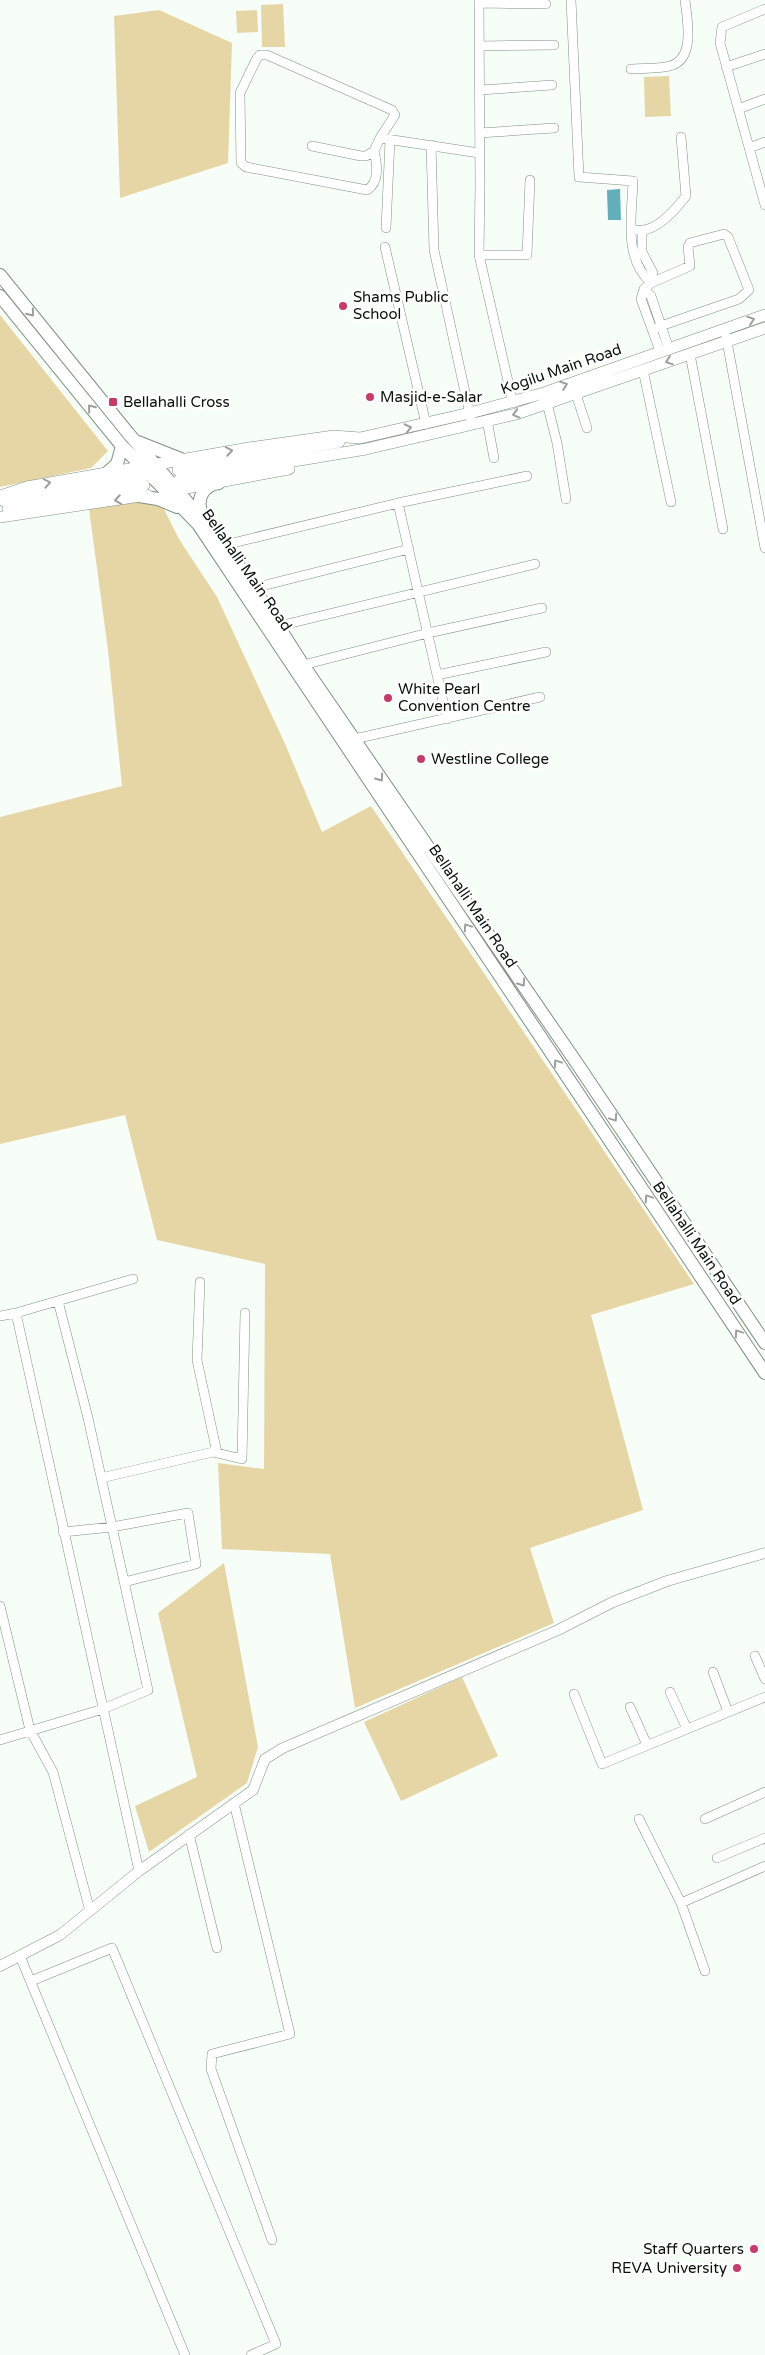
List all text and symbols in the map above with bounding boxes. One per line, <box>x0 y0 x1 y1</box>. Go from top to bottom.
place label: Shams Public School <box>353 288 449 323</box>
marker: Shams Public School <box>337 300 349 312</box>
one-way arrow <box>25 307 33 316</box>
one-way arrow <box>746 316 755 326</box>
street label: Kogilu Main Road <box>498 340 624 398</box>
one-way arrow <box>665 355 674 365</box>
one-way arrow <box>560 381 568 391</box>
place label: Masjid-e-Salar <box>380 388 483 406</box>
marker: Masjid-e-Salar <box>364 391 376 403</box>
place label: Bellahalli Cross <box>123 393 230 411</box>
marker: Bellahalli Cross <box>107 396 119 408</box>
one-way arrow <box>88 405 96 414</box>
one-way arrow <box>511 408 520 419</box>
one-way arrow <box>403 423 412 434</box>
one-way arrow <box>225 447 234 457</box>
one-way arrow <box>43 479 51 489</box>
one-way arrow <box>114 494 122 504</box>
street label: Bellahalli Main Road <box>198 506 296 634</box>
place label: White Pearl Convention Centre <box>398 680 531 715</box>
marker: White Pearl Convention Centre <box>382 692 394 704</box>
place label: Westline College <box>431 750 549 768</box>
marker: Westline College <box>415 753 427 765</box>
one-way arrow <box>374 772 383 781</box>
street label: Bellahalli Main Road <box>425 841 521 971</box>
one-way arrow <box>464 924 473 933</box>
one-way arrow <box>516 978 525 987</box>
one-way arrow <box>554 1059 563 1068</box>
one-way arrow <box>608 1112 617 1121</box>
street label: Bellahalli Main Road <box>649 1178 745 1308</box>
one-way arrow <box>644 1194 654 1203</box>
one-way arrow <box>735 1329 744 1339</box>
place label: Staff Quarters <box>643 2240 744 2258</box>
marker: Staff Quarters <box>748 2243 760 2255</box>
place label: REVA University <box>611 2259 727 2277</box>
marker: REVA University <box>731 2262 743 2274</box>

